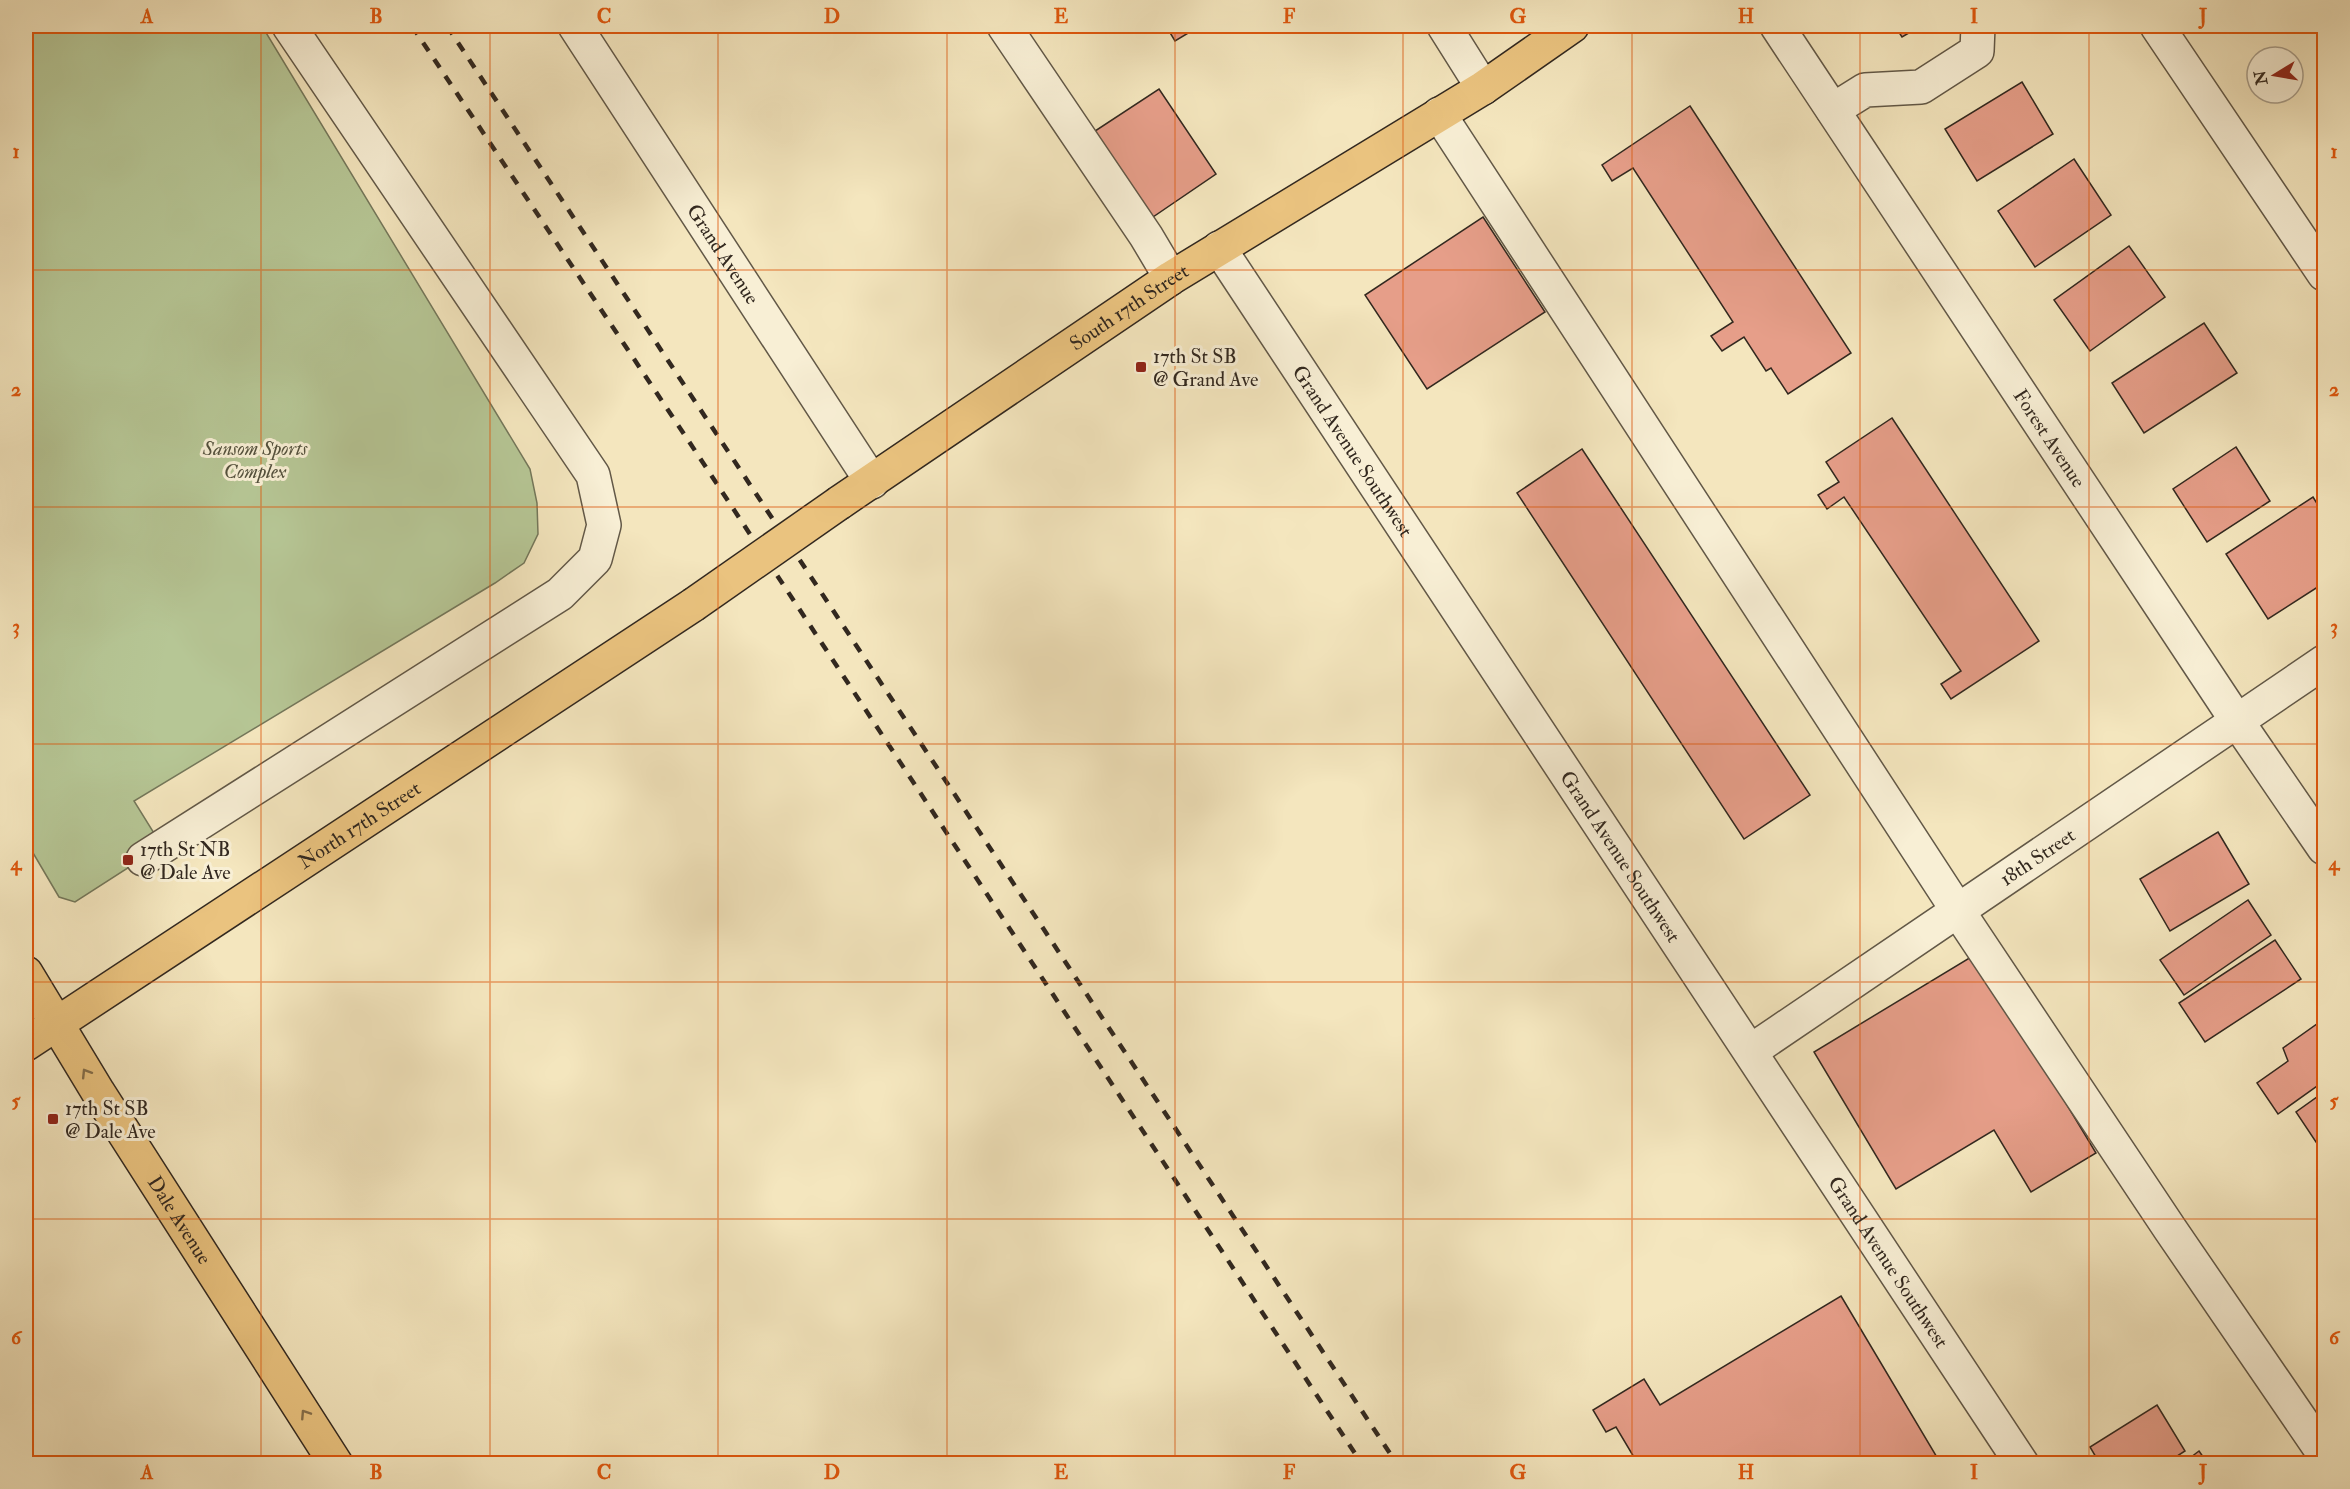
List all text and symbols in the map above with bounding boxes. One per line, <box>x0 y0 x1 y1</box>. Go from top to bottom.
text: A <box>140 4 154 29</box>
text: B <box>369 4 383 29</box>
text: C <box>597 4 611 29</box>
text: D <box>824 4 840 29</box>
text: E <box>1054 4 1069 29</box>
text: F <box>1283 4 1296 29</box>
text: G <box>1510 4 1527 29</box>
text: H <box>1738 4 1754 29</box>
text: I <box>1970 4 1978 29</box>
text: J <box>2198 4 2207 29</box>
north arrow <box>2245 45 2305 105</box>
text: N <box>2250 68 2273 88</box>
text: 1 <box>12 139 20 164</box>
text: 1 <box>2330 139 2338 164</box>
street label: Grand Avenue <box>681 199 765 309</box>
street label: South 17th Street <box>1065 258 1194 356</box>
place label: 17th St SB @ Grand Ave <box>1153 344 1258 392</box>
marker: 17th St SB @ Grand Ave <box>1134 360 1148 374</box>
street label: Grand Avenue Southwest <box>1287 360 1419 542</box>
text: 2 <box>11 377 21 402</box>
text: 2 <box>2329 377 2339 402</box>
street label: Forest Avenue <box>2008 384 2091 492</box>
park label: Sansom Sports Complex <box>202 436 308 484</box>
text: 3 <box>12 614 20 639</box>
text: 3 <box>2330 614 2338 639</box>
street label: Grand Avenue Southwest <box>1555 766 1686 948</box>
street label: North 17th Street <box>294 775 426 874</box>
street label: 18th Street <box>1995 822 2081 892</box>
place label: 17th St NB @ Dale Ave <box>140 837 231 885</box>
text: 4 <box>10 851 23 876</box>
text: 4 <box>2328 851 2341 876</box>
marker: 17th St NB @ Dale Ave <box>121 853 135 867</box>
one-way arrow <box>82 1069 94 1079</box>
text: 5 <box>12 1088 22 1113</box>
text: 5 <box>2330 1088 2340 1113</box>
place label: 17th St SB @ Dale Ave <box>65 1096 156 1144</box>
marker: 17th St SB @ Dale Ave <box>46 1112 60 1126</box>
street label: Dale Avenue <box>142 1171 217 1269</box>
street label: Grand Avenue Southwest <box>1822 1172 1954 1353</box>
text: 6 <box>11 1325 23 1350</box>
text: 6 <box>2329 1325 2341 1350</box>
one-way arrow <box>301 1410 312 1421</box>
text: A <box>140 1460 154 1485</box>
text: B <box>369 1460 383 1485</box>
text: C <box>597 1460 611 1485</box>
text: D <box>824 1460 840 1485</box>
text: E <box>1054 1460 1069 1485</box>
text: F <box>1283 1460 1296 1485</box>
text: G <box>1510 1460 1527 1485</box>
text: H <box>1738 1460 1754 1485</box>
text: I <box>1970 1460 1978 1485</box>
text: J <box>2198 1460 2207 1485</box>

